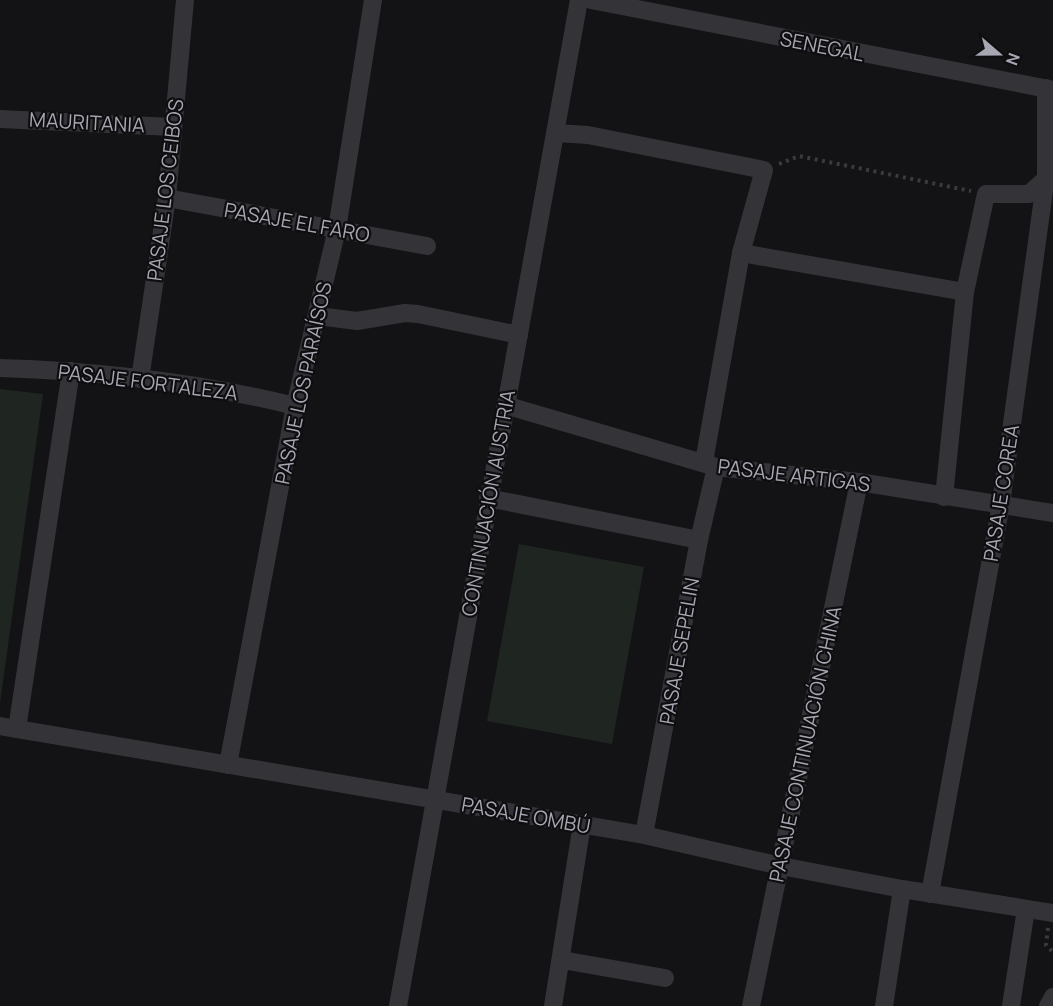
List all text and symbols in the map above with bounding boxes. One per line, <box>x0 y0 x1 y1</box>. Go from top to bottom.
north arrow <box>969 24 1029 84</box>
street label: SENEGAL <box>778 25 866 67</box>
text: N <box>1001 50 1025 68</box>
street label: PASAJE LOS CEIBOS <box>140 97 190 283</box>
street label: MAURITANIA <box>29 105 146 139</box>
street label: PASAJE EL FARO <box>222 196 372 248</box>
street label: PASAJE LOS PARAÍSOS <box>268 279 338 487</box>
street label: PASAJE FORTALEZA <box>57 358 240 406</box>
street label: CONTINUACIÓN AUSTRIA <box>455 387 521 618</box>
street label: PASAJE COREA <box>977 422 1025 564</box>
street label: PASAJE ARTIGAS <box>716 452 872 498</box>
street label: PASAJE SEPELIN <box>653 575 705 727</box>
street label: PASAJE CONTINUACIÓN CHINA <box>763 603 848 885</box>
street label: PASAJE OMBÚ <box>459 790 593 840</box>

